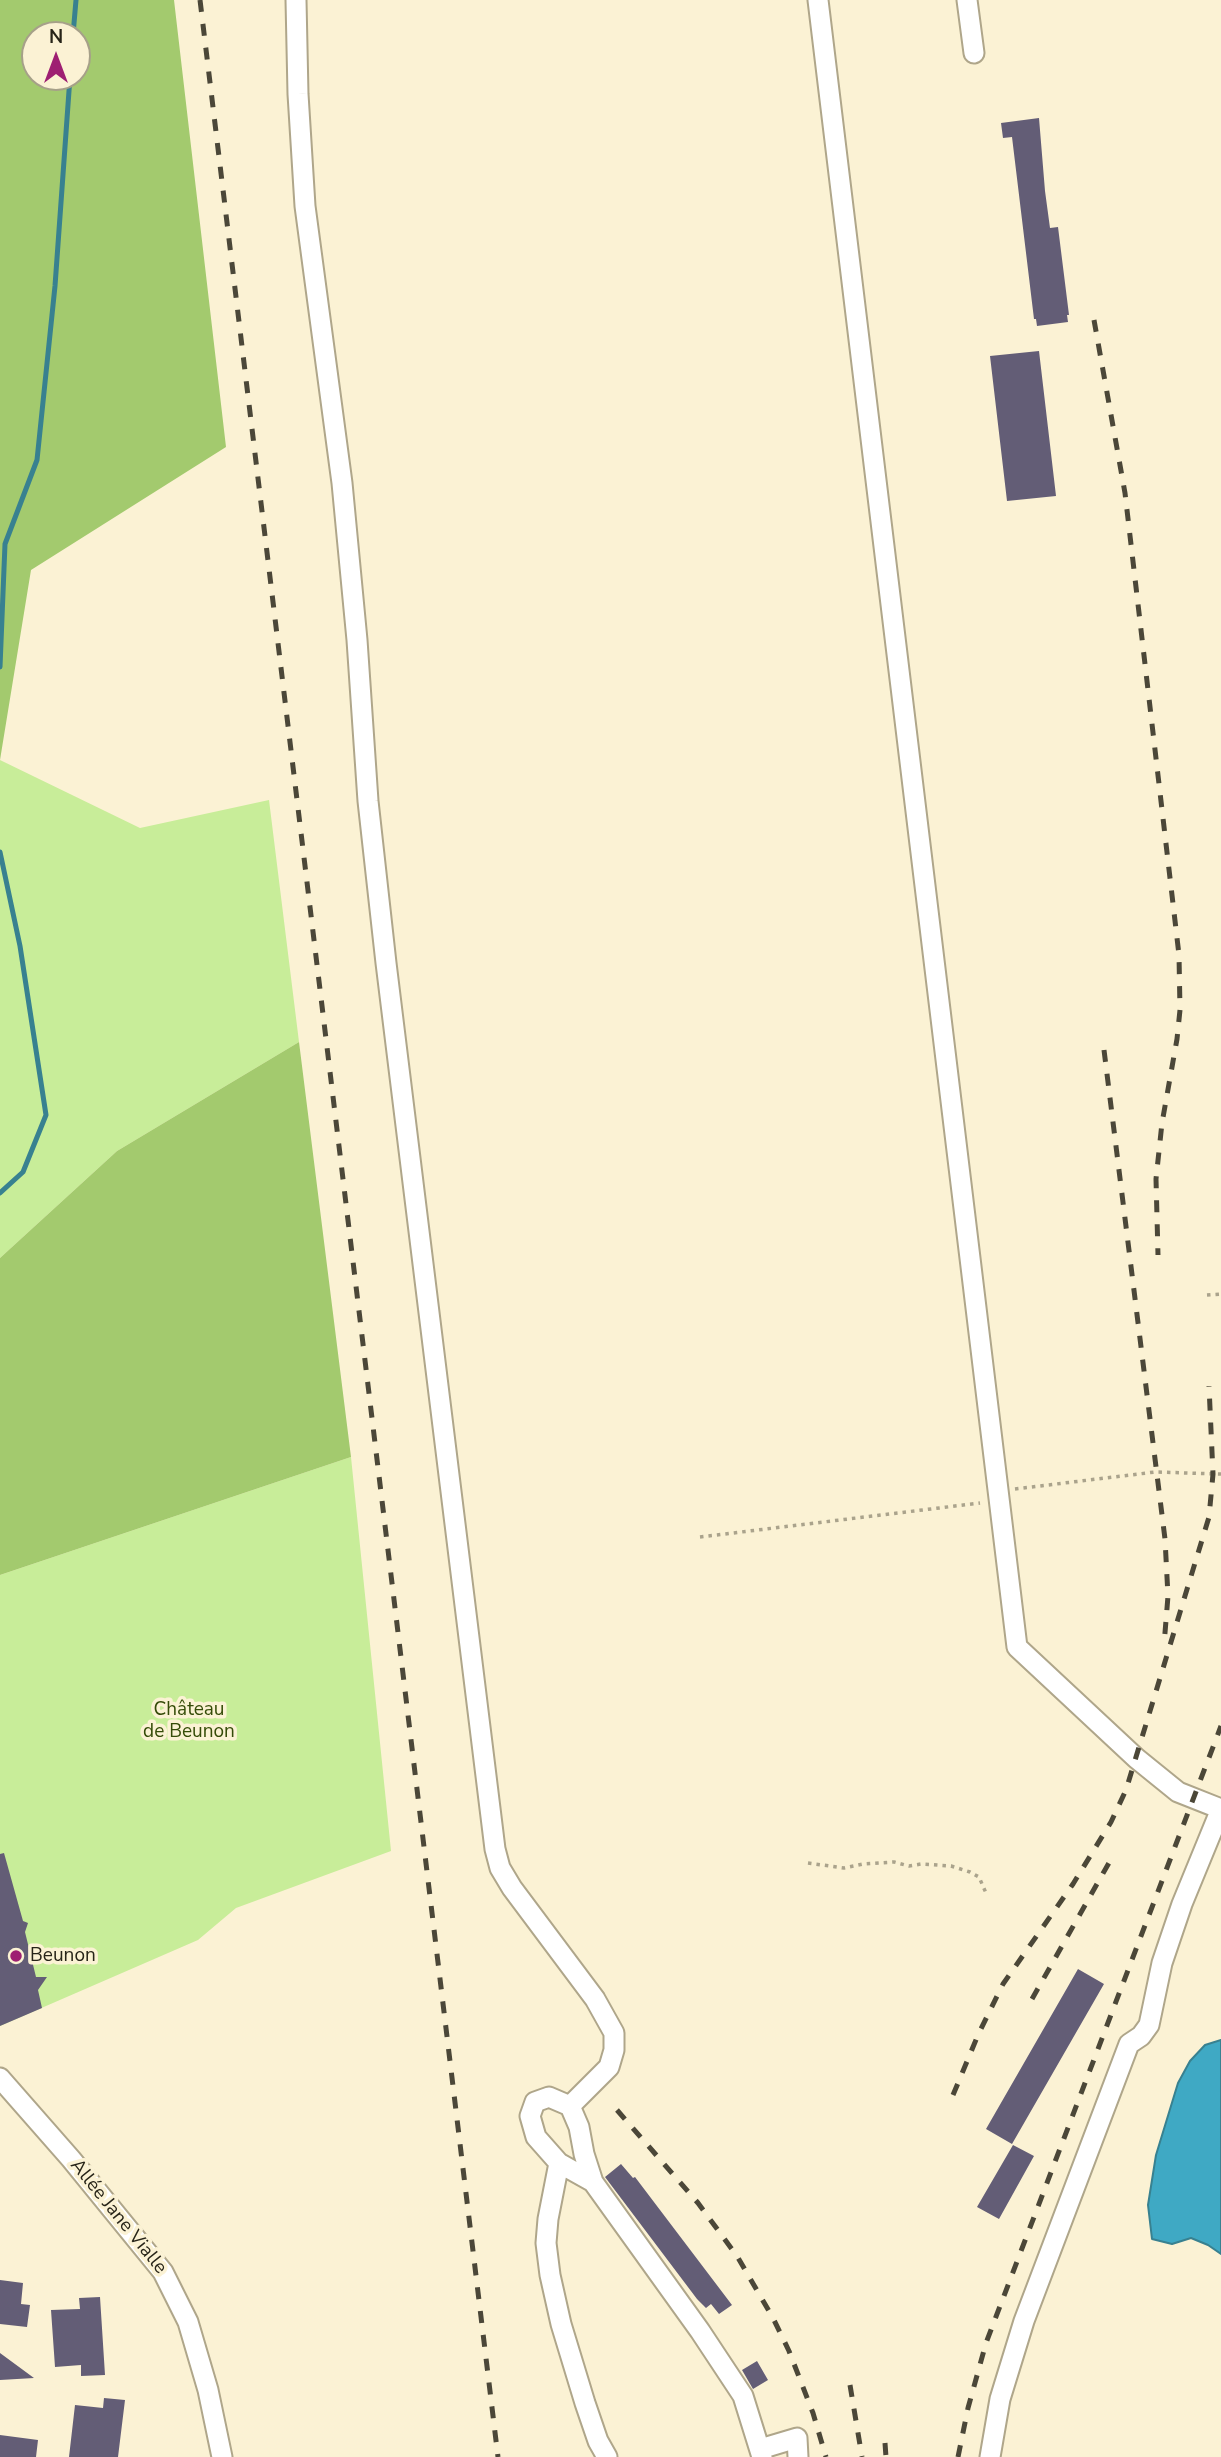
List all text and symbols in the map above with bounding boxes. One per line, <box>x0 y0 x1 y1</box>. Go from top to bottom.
north arrow <box>21 21 91 91</box>
text: N <box>49 24 63 50</box>
park label: Château de Beunon <box>143 1699 235 1743</box>
place label: Beunon <box>30 1945 96 1967</box>
marker: Beunon <box>8 1948 24 1964</box>
street label: Allée Jane Vialle <box>65 2155 171 2279</box>

